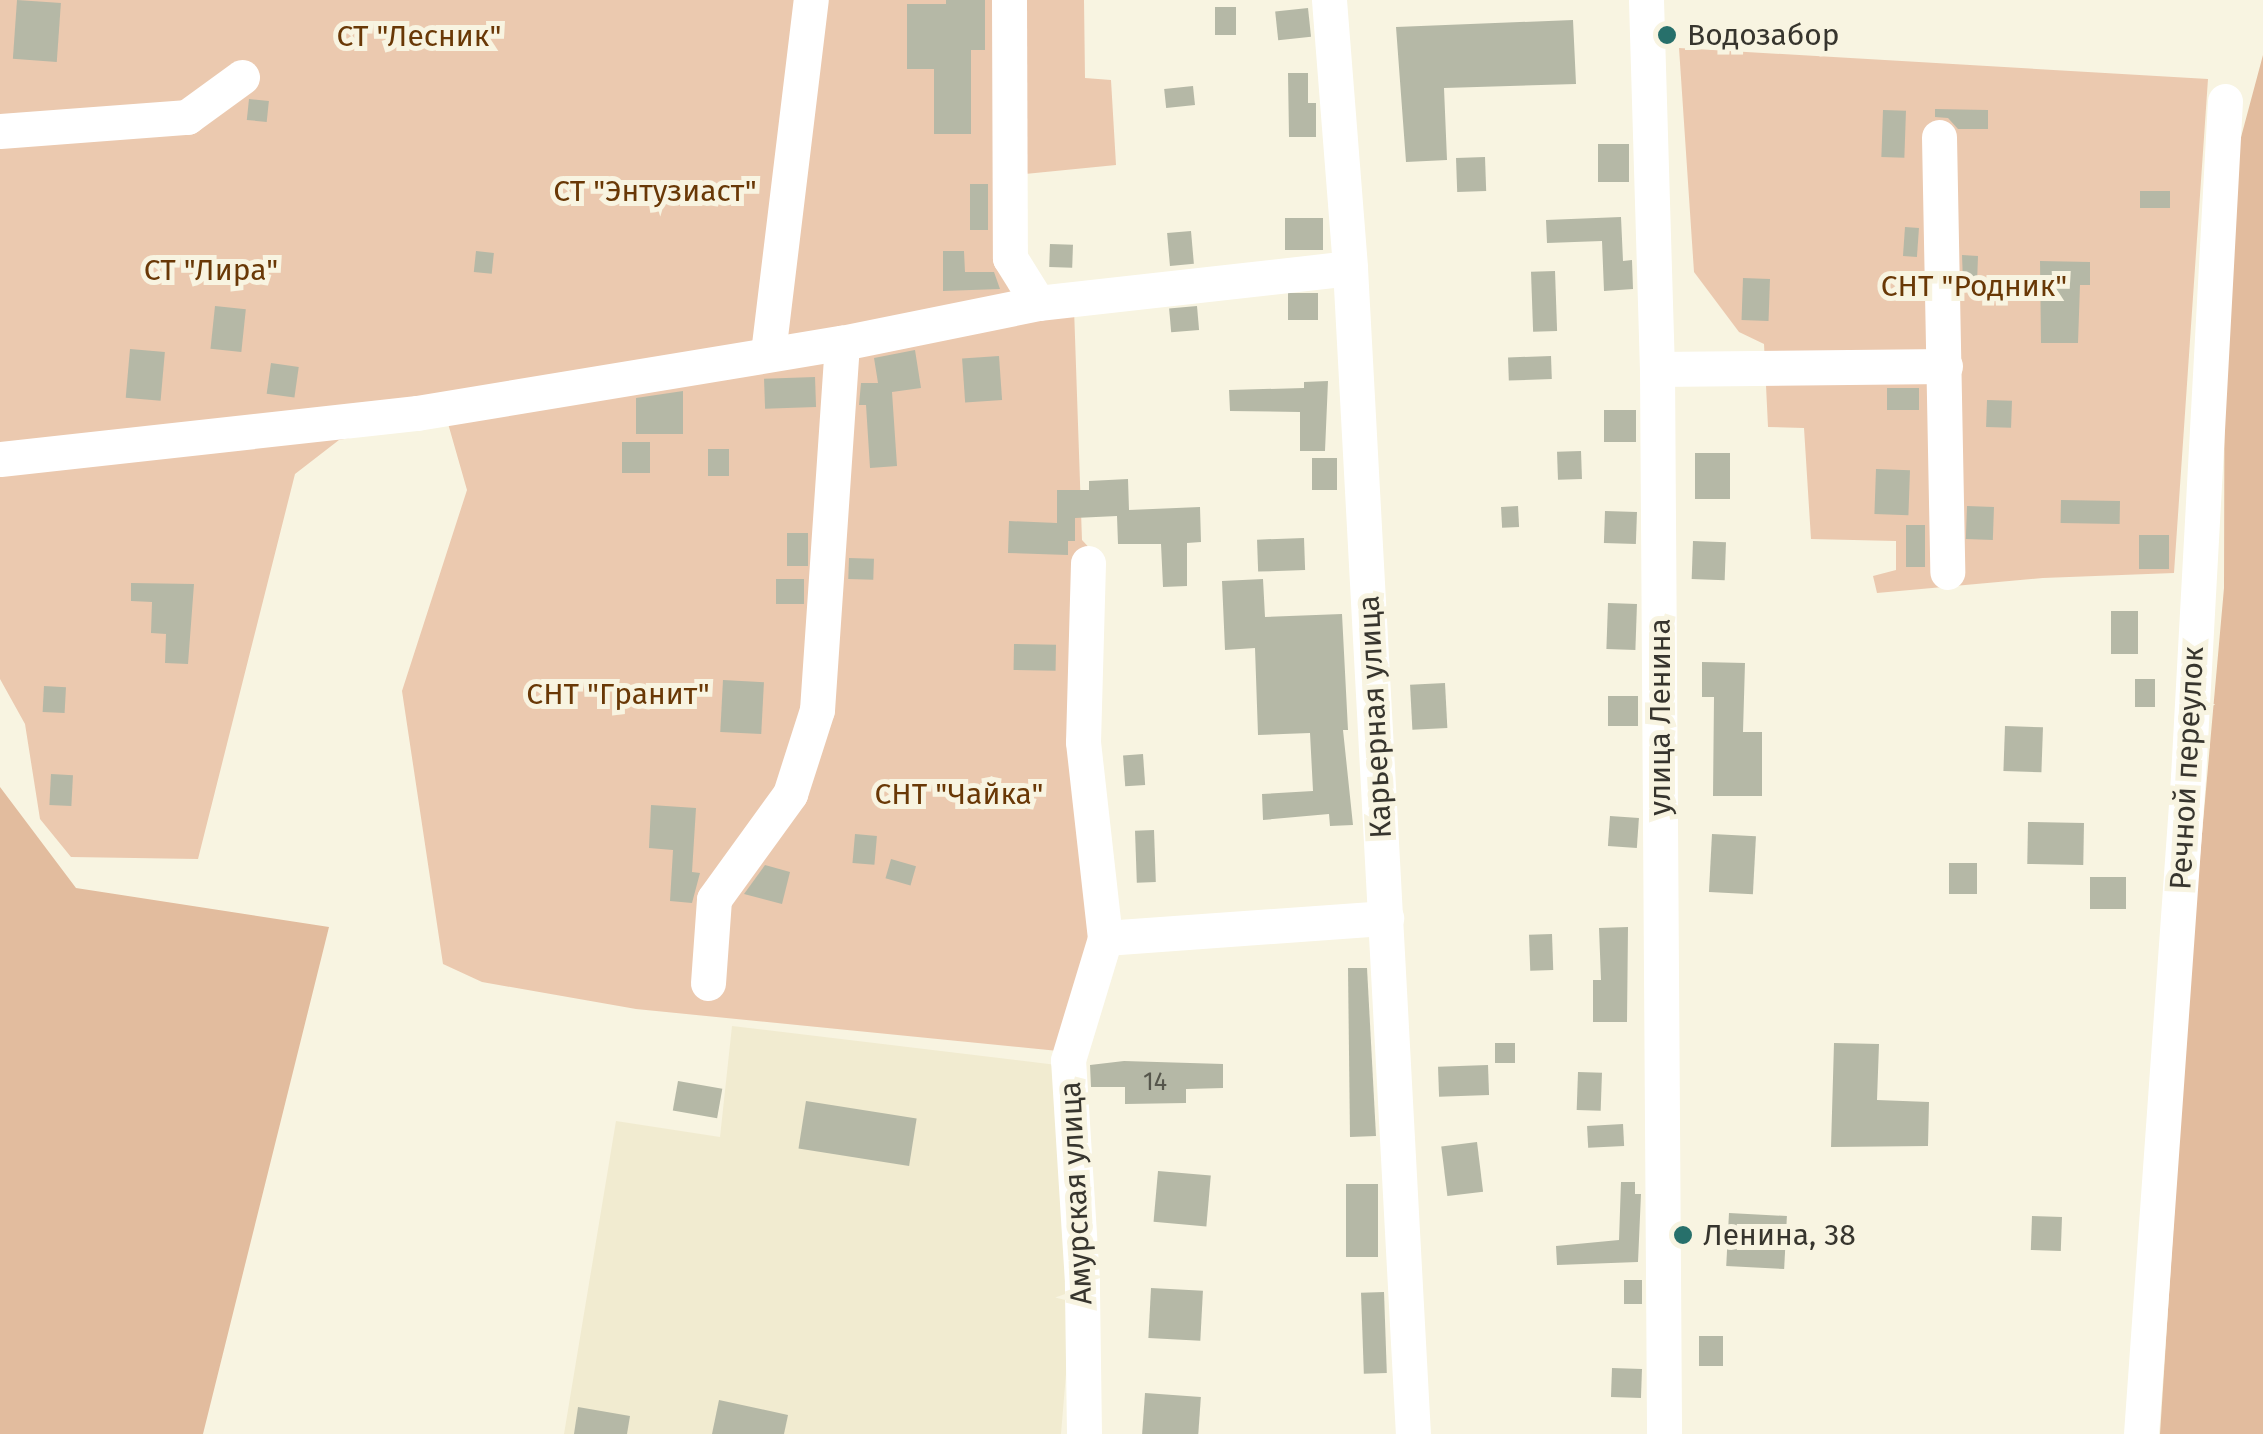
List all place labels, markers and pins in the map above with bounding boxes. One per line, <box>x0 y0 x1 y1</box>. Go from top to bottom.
place label: Водозабор <box>1687 17 1840 53</box>
marker: Водозабор <box>1656 24 1678 46</box>
place label: Ленина, 38 <box>1703 1217 1856 1253</box>
marker: Ленина, 38 <box>1672 1224 1694 1246</box>

